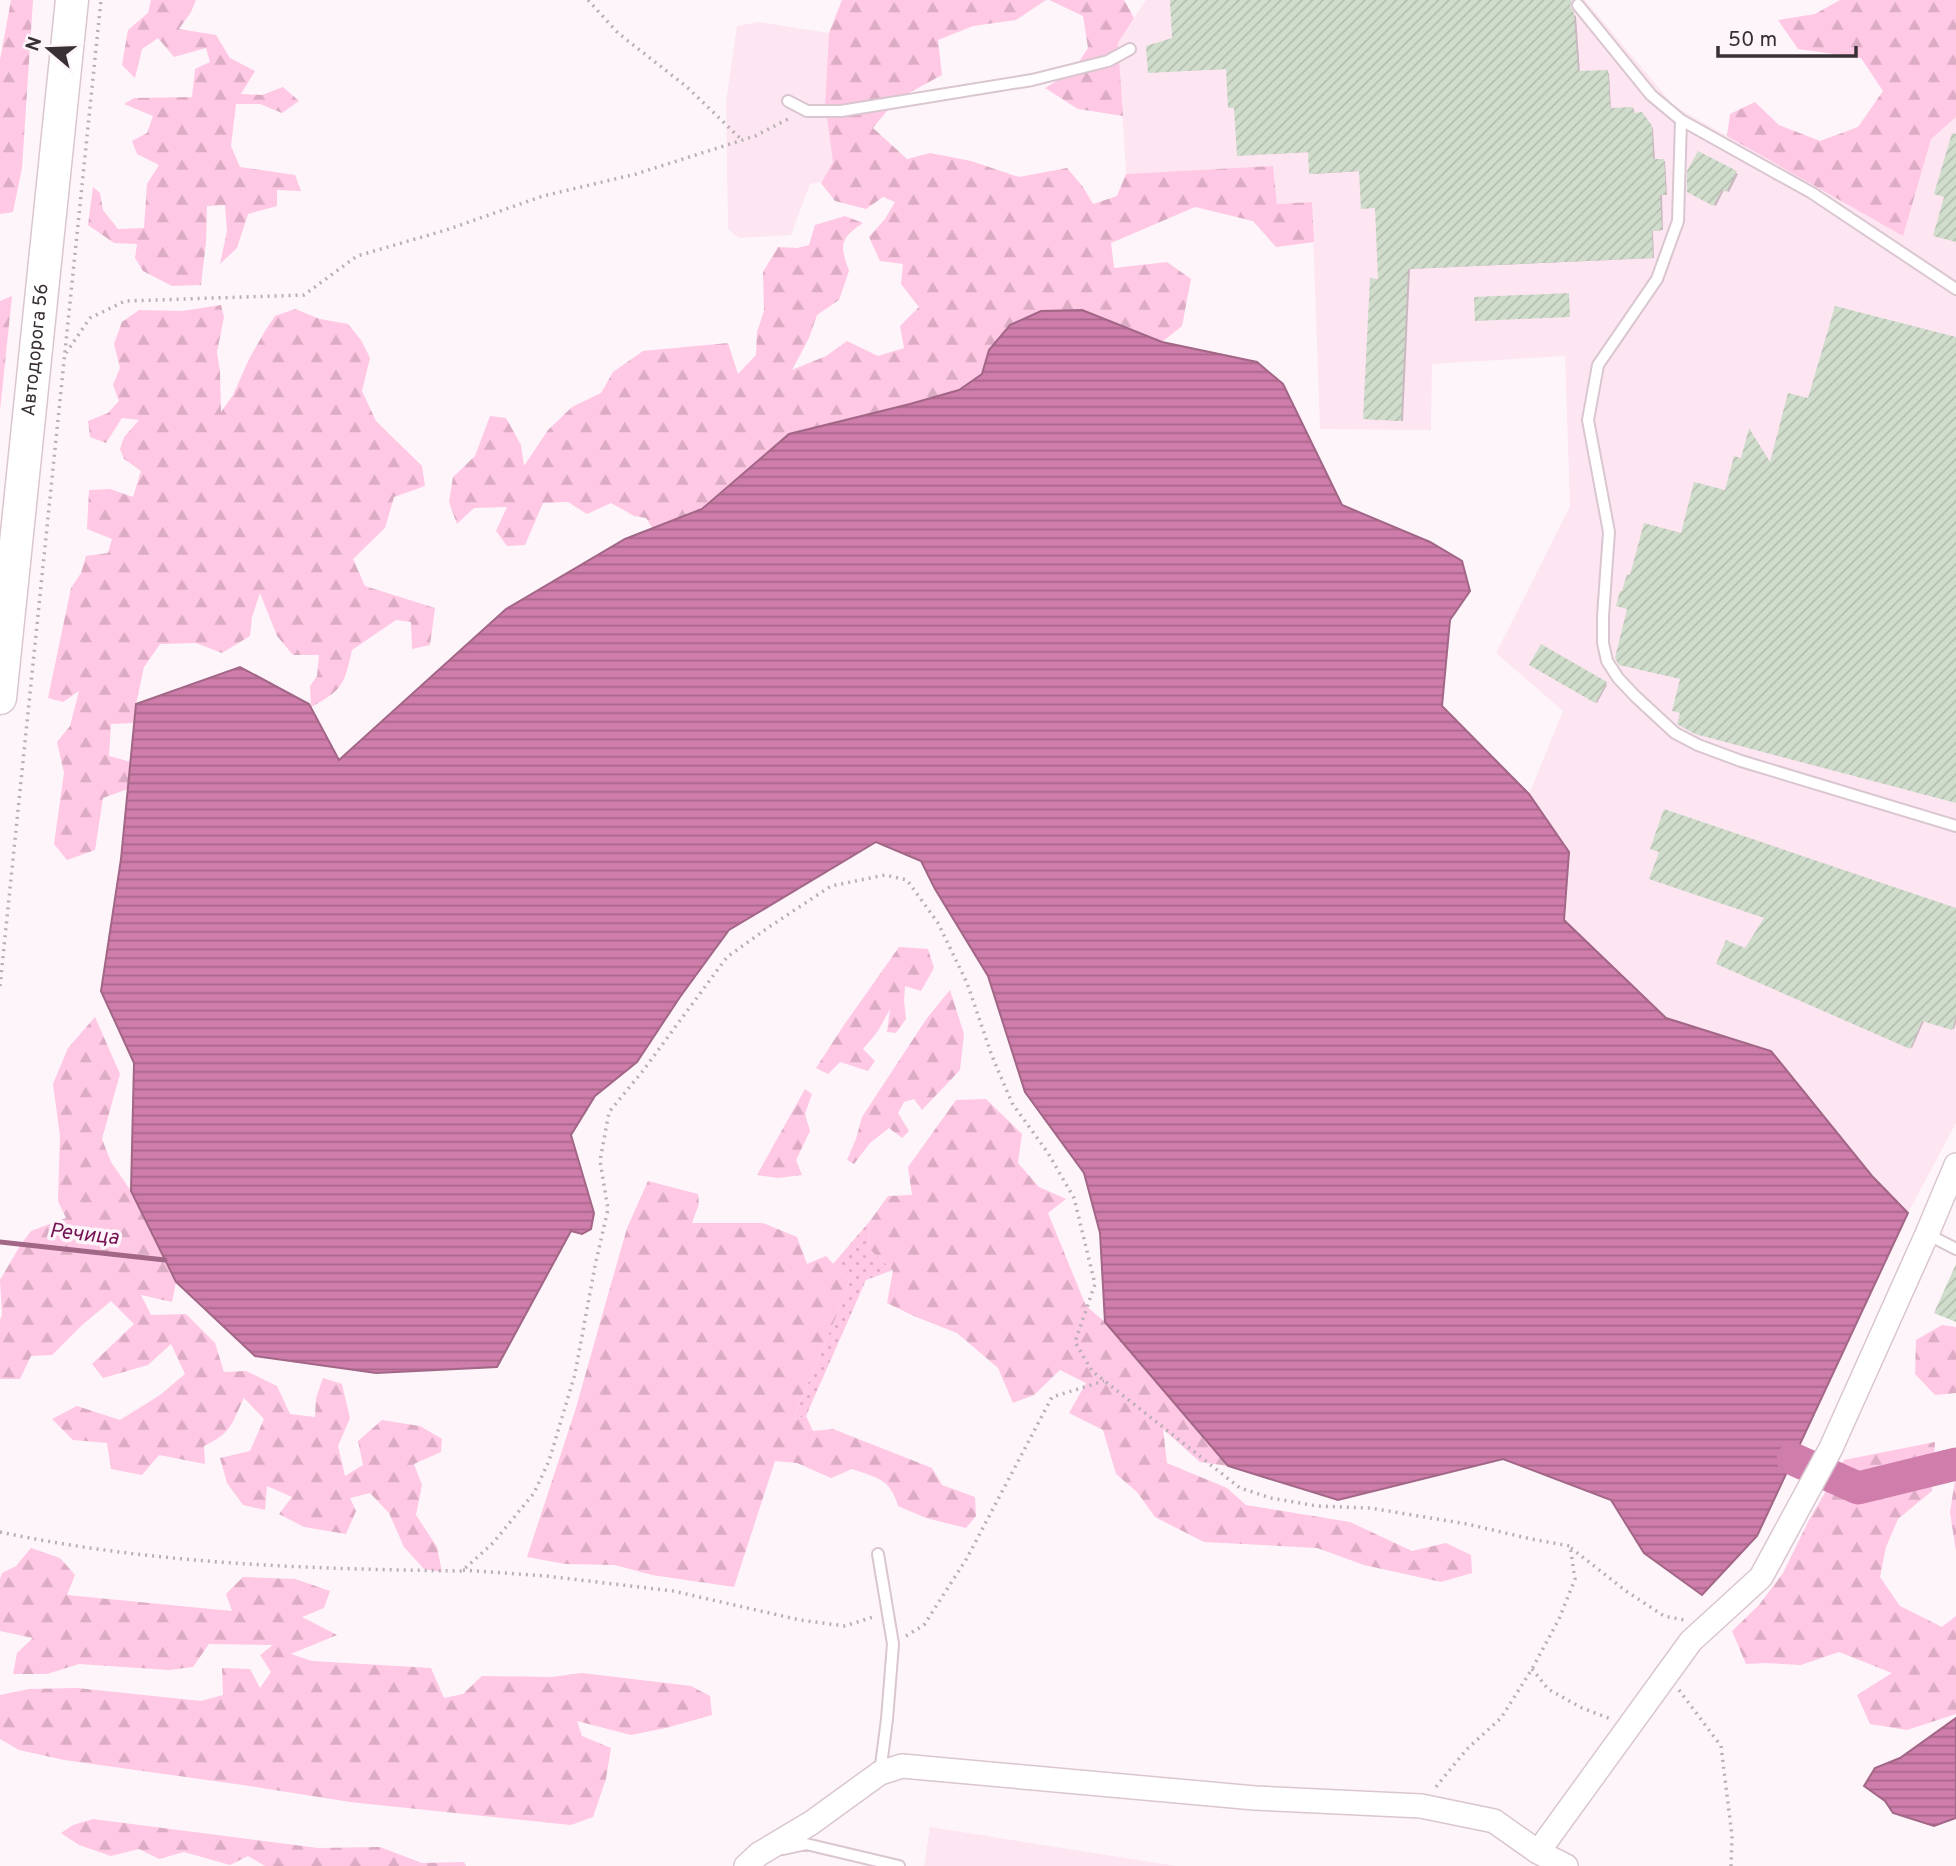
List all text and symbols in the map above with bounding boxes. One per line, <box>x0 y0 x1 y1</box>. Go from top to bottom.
north arrow <box>14 14 84 84</box>
scale bar <box>1718 14 1856 58</box>
text: 50 m <box>1728 27 1777 54</box>
text: N <box>21 34 48 54</box>
street label: Автодорога 56 <box>17 282 55 418</box>
water label: Речица <box>48 1218 120 1252</box>

